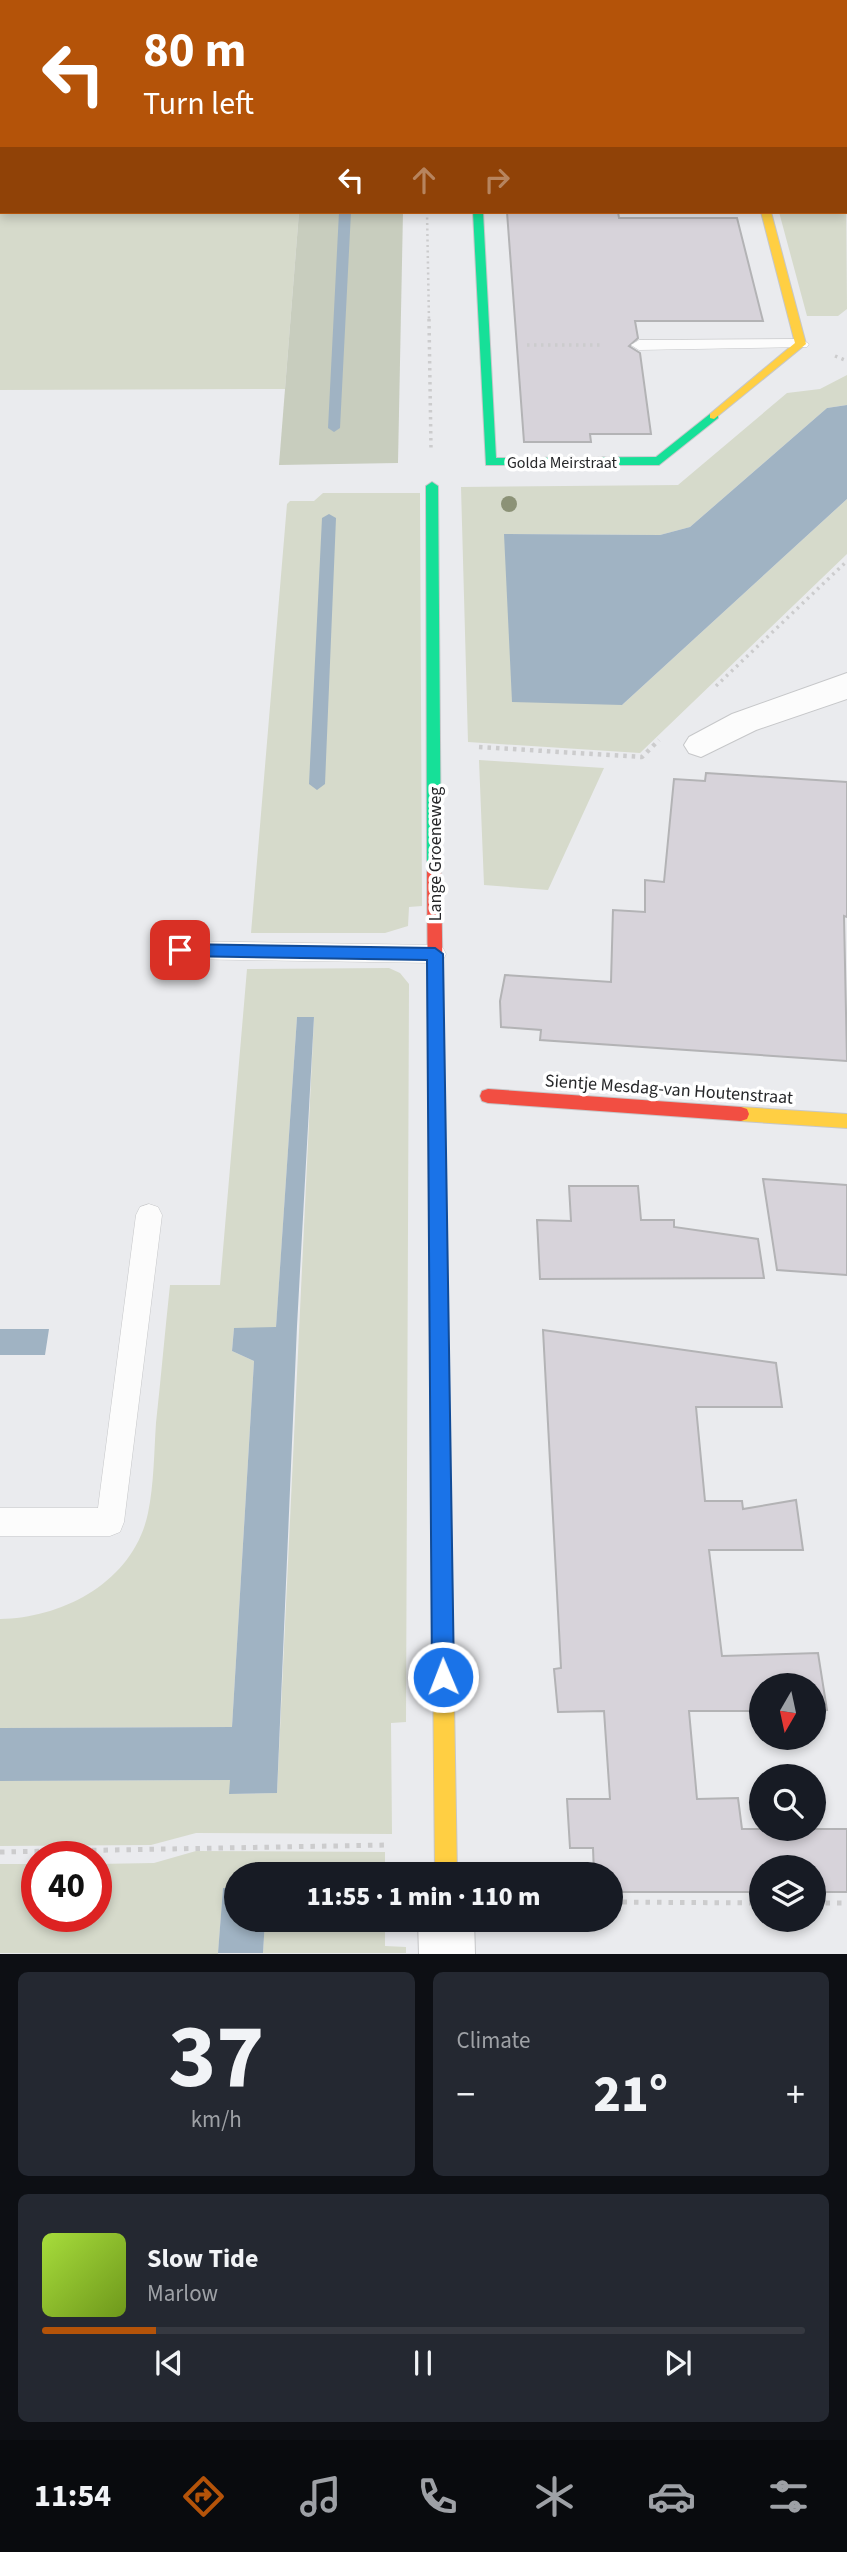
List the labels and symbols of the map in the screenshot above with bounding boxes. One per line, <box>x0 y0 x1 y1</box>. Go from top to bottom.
street label: Golda Meirstraat <box>507 452 618 474</box>
street label: Lange Groeneweg <box>423 787 448 921</box>
pin <box>150 920 210 980</box>
street label: Sientje Mesdag-van Houtenstraat <box>544 1068 794 1111</box>
position arrow <box>406 1640 480 1714</box>
north arrow <box>749 1673 826 1750</box>
speed limit sign: 40 <box>21 1841 112 1932</box>

